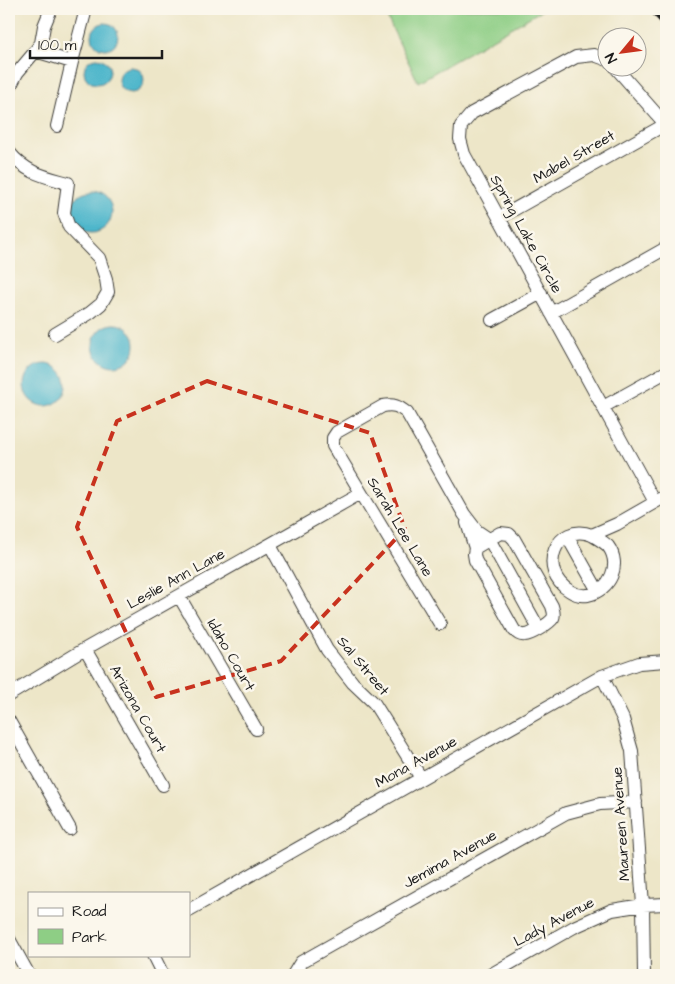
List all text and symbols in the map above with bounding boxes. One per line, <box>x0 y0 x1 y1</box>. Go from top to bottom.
scale bar <box>30 28 162 60</box>
north arrow <box>598 28 648 78</box>
text: 100 m <box>38 35 77 56</box>
text: N <box>601 49 622 67</box>
street label: Mabel Street <box>529 125 619 189</box>
street label: Spring Lake Circle <box>484 171 567 297</box>
street label: Sarah Lee Lane <box>362 473 438 581</box>
street label: Leslie Ann Lane <box>123 543 229 615</box>
street label: Idaho Court <box>202 615 260 695</box>
street label: Sal Street <box>332 632 394 700</box>
street label: Arizona Court <box>104 661 172 757</box>
street label: Mona Avenue <box>371 731 461 793</box>
street label: Maureen Avenue <box>607 766 635 882</box>
street label: Jemima Avenue <box>399 825 501 893</box>
legend <box>28 892 190 956</box>
street label: Lady Avenue <box>510 892 599 953</box>
text: Road <box>72 901 107 922</box>
text: Park <box>72 927 107 948</box>

